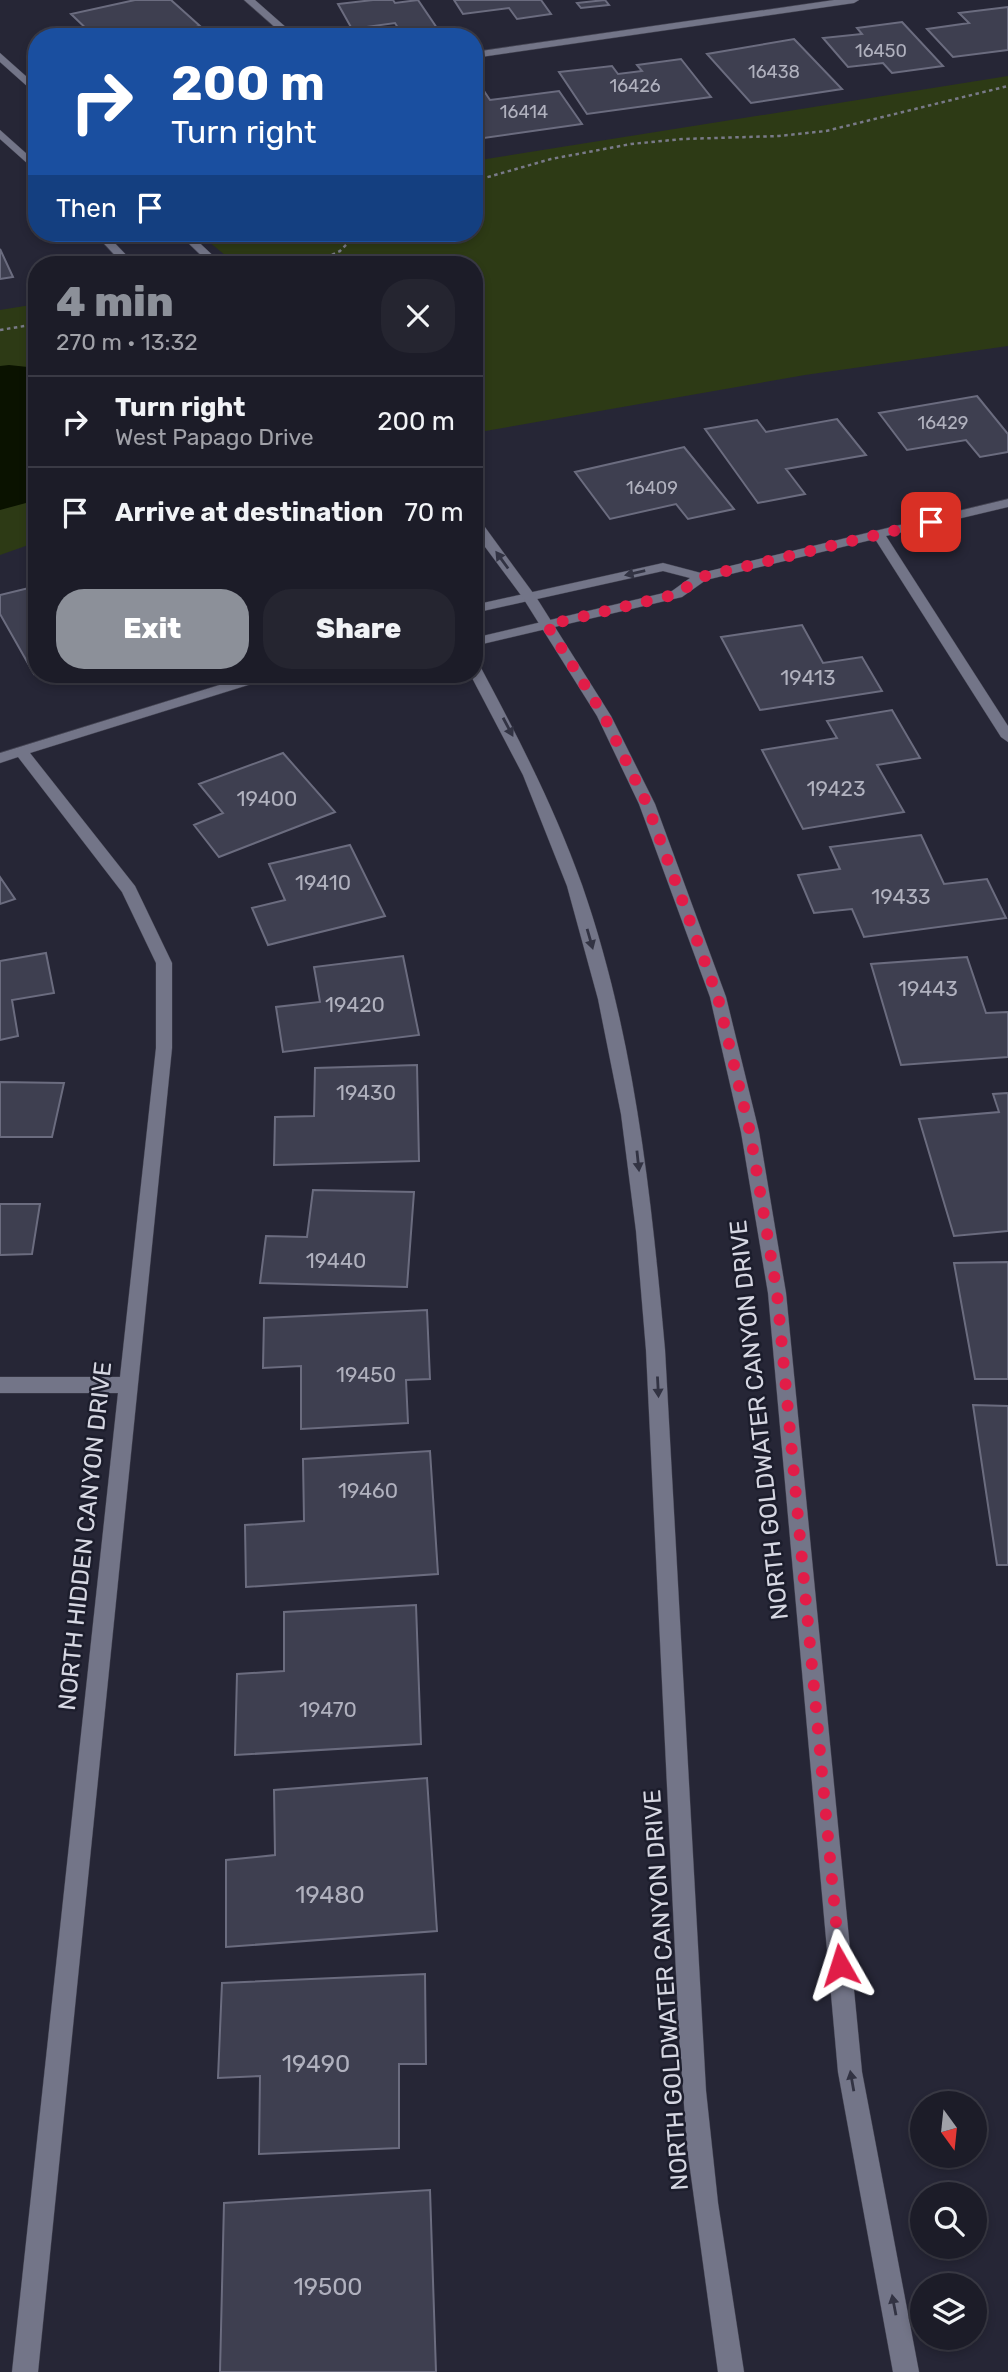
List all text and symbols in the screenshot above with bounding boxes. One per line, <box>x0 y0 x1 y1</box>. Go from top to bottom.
house number: 16450 <box>855 40 907 62</box>
text: 200 m <box>171 54 325 112</box>
icon: right <box>56 56 147 147</box>
house number: 16438 <box>748 61 800 83</box>
house number: 16426 <box>609 75 661 97</box>
house number: 16414 <box>500 101 548 123</box>
text: Turn right <box>171 113 316 151</box>
icon: arrive <box>131 189 169 227</box>
text: Then <box>56 193 117 224</box>
text: 4 min <box>56 277 174 327</box>
button: close <box>381 279 455 353</box>
text: 270 m · 13:32 <box>56 328 198 356</box>
text: Turn right <box>115 392 245 423</box>
icon: right <box>56 403 94 441</box>
text: 200 m <box>377 406 455 437</box>
house number: 16429 <box>918 412 968 434</box>
text: West Papago Drive <box>115 423 314 451</box>
house number: 16409 <box>626 477 678 499</box>
pin <box>901 492 961 552</box>
icon: arrive <box>56 494 94 532</box>
text: Arrive at destination <box>115 497 383 528</box>
text: 70 m <box>404 497 464 528</box>
icon: arrive <box>912 503 950 541</box>
one-way arrow <box>495 551 509 569</box>
one-way arrow <box>624 568 646 579</box>
button: Exit <box>56 589 249 669</box>
button: Share <box>263 589 455 669</box>
house number: 19413 <box>780 665 836 690</box>
one-way arrow <box>502 717 513 737</box>
house number: 19423 <box>806 776 866 801</box>
house number: 19400 <box>237 786 297 811</box>
house number: 19410 <box>295 870 351 895</box>
house number: 19433 <box>871 884 931 909</box>
one-way arrow <box>585 928 596 950</box>
house number: 19443 <box>898 976 958 1001</box>
house number: 19420 <box>325 992 385 1017</box>
house number: 19430 <box>336 1080 396 1105</box>
one-way arrow <box>633 1150 644 1172</box>
street label: NORTH GOLDWATER CANYON DRIVE <box>724 1219 794 1621</box>
house number: 19440 <box>306 1248 366 1273</box>
street label: NORTH HIDDEN CANYON DRIVE <box>53 1360 117 1712</box>
house number: 19450 <box>336 1362 396 1387</box>
one-way arrow <box>653 1376 664 1398</box>
house number: 19460 <box>338 1478 398 1503</box>
house number: 19470 <box>299 1697 357 1722</box>
street label: NORTH GOLDWATER CANYON DRIVE <box>638 1789 694 2191</box>
house number: 19480 <box>295 1881 365 1909</box>
position arrow <box>803 1928 877 2002</box>
house number: 19490 <box>282 2050 350 2078</box>
one-way arrow <box>846 2070 857 2092</box>
north arrow <box>910 2091 987 2168</box>
map controls <box>910 2091 987 2350</box>
button: search <box>910 2182 987 2259</box>
house number: 19500 <box>293 2273 363 2301</box>
button: layers <box>910 2273 987 2350</box>
one-way arrow <box>888 2294 899 2316</box>

